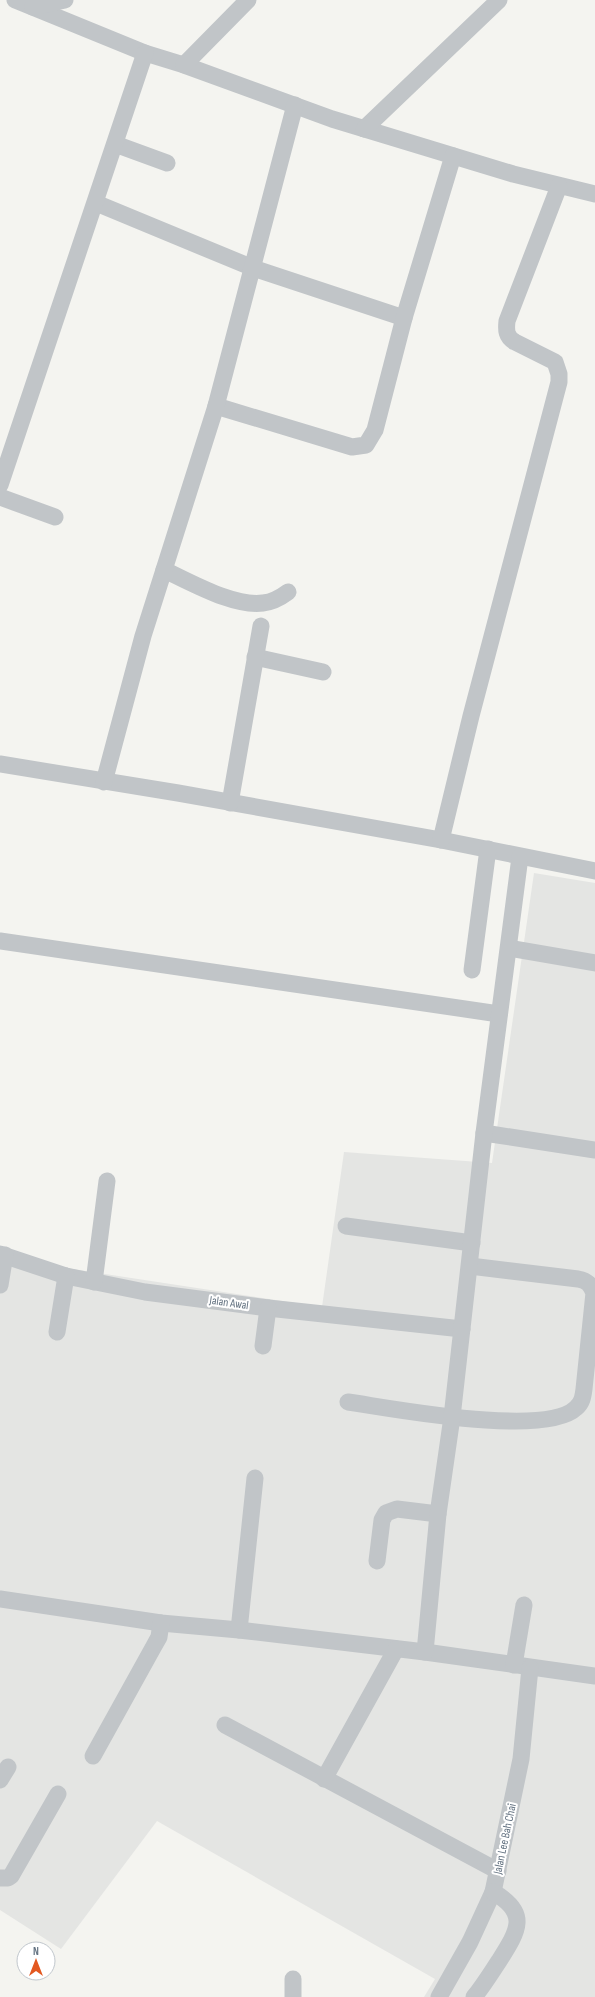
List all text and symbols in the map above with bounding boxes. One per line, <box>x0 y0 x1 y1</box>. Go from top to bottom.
street label: Jalan Awal <box>207 1293 250 1313</box>
street label: Jalan Lee Bah Chai <box>490 1802 520 1877</box>
north arrow <box>16 1941 56 1981</box>
text: N <box>33 1945 39 1958</box>

